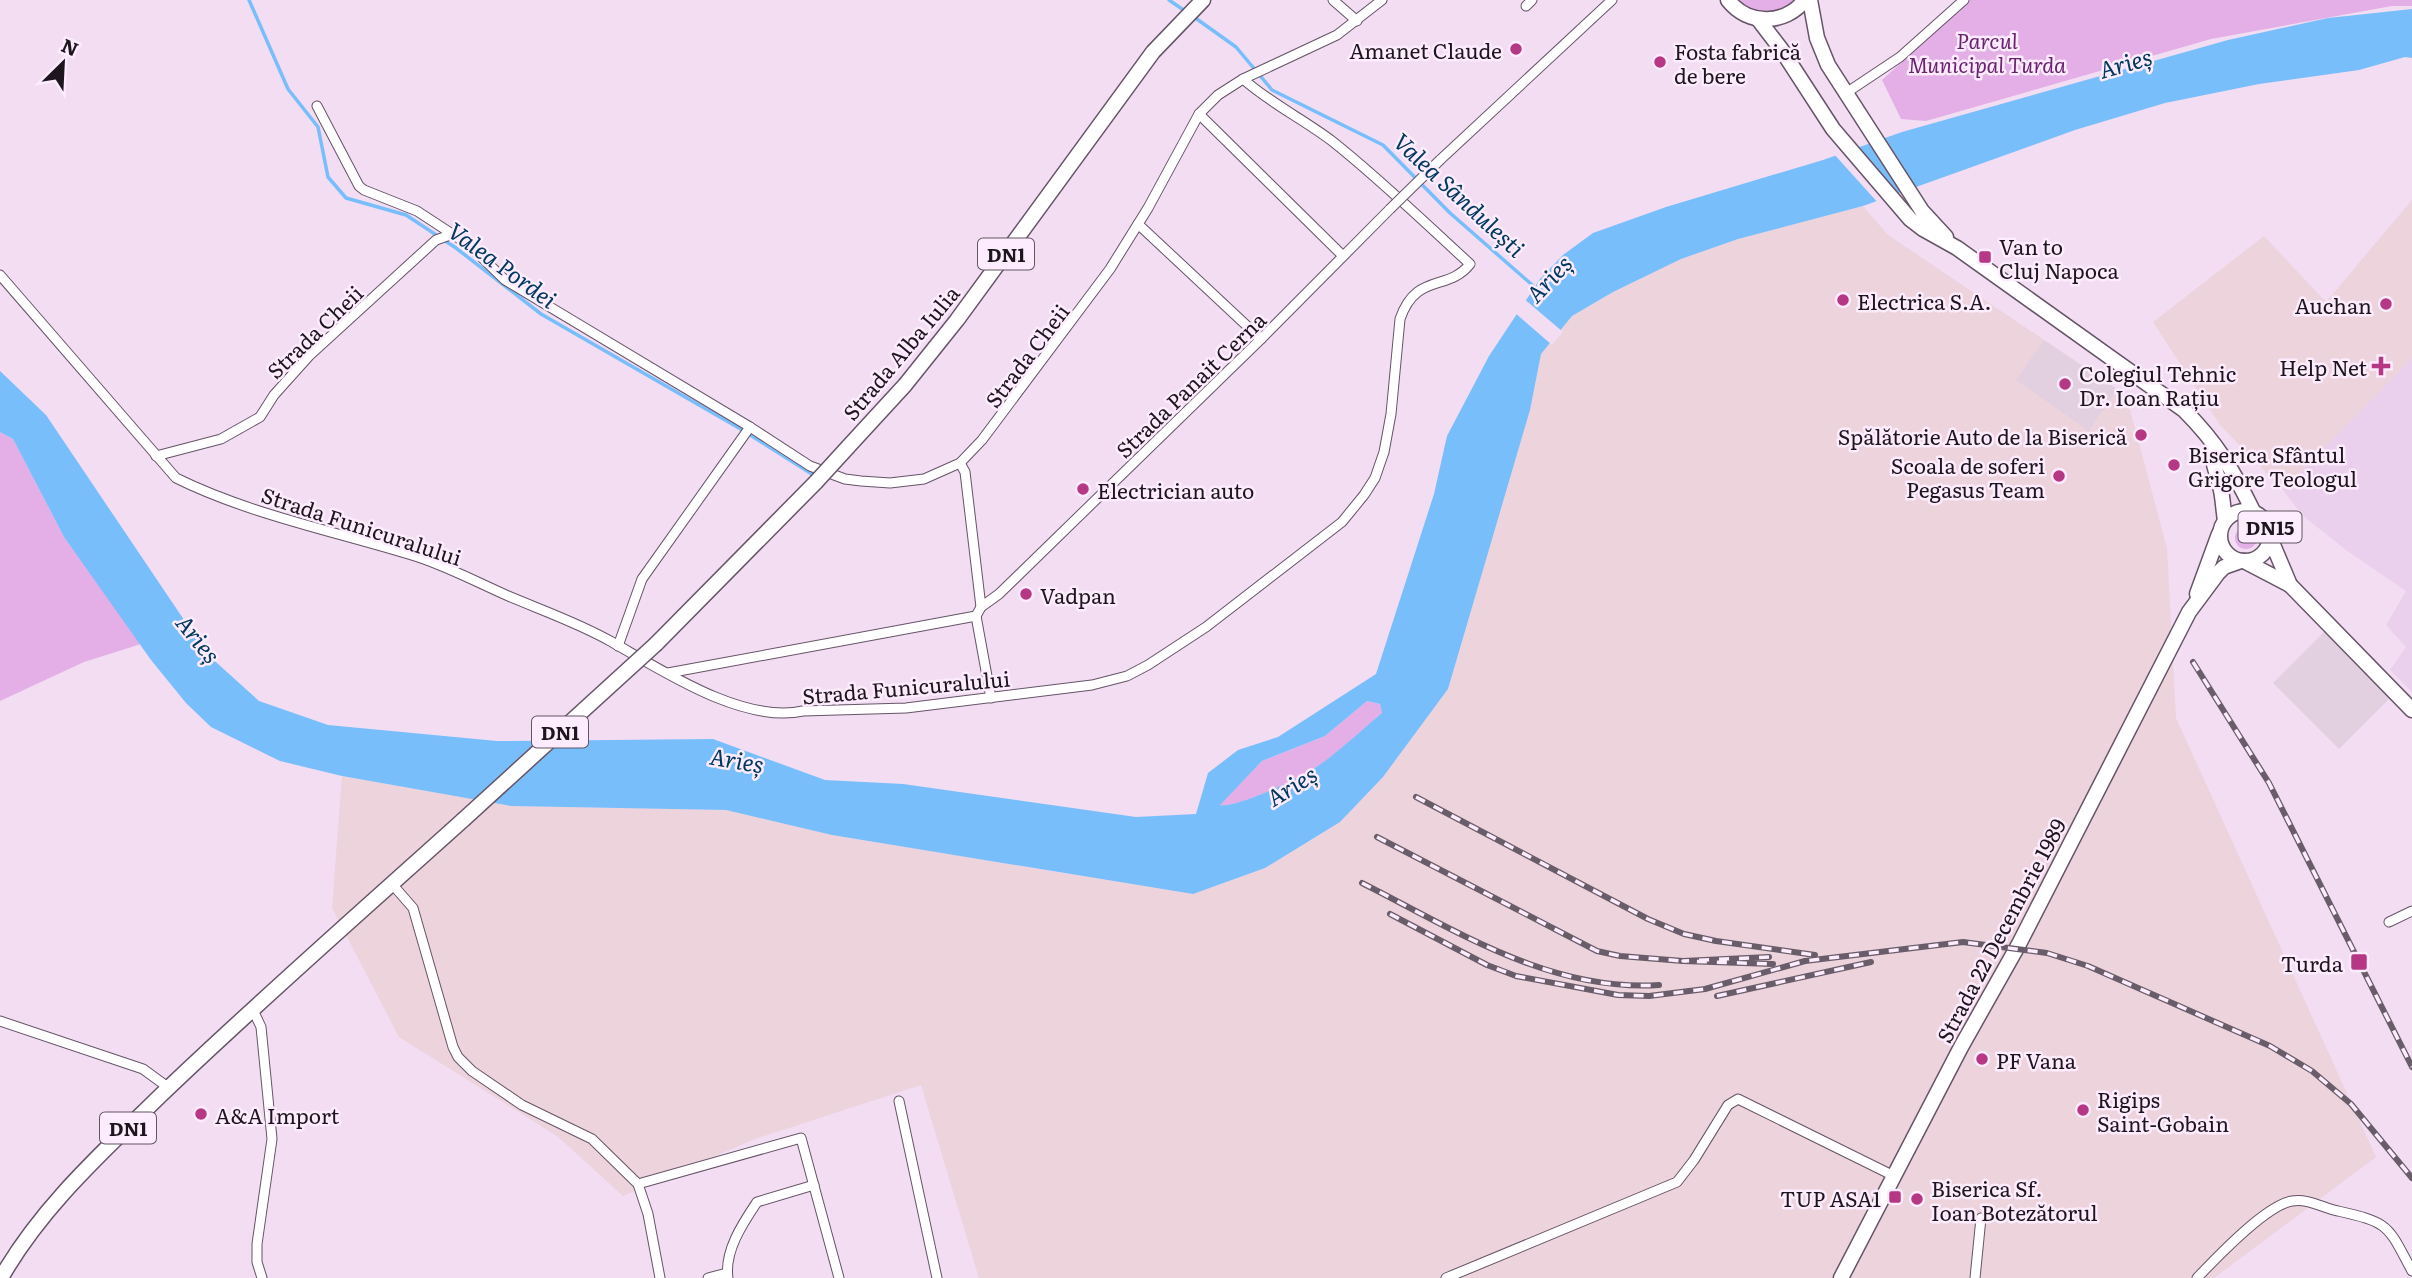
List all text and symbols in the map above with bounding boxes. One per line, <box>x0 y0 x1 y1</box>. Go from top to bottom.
park label: Parcul Municipal Turda <box>1908 24 2066 79</box>
north arrow <box>28 28 98 98</box>
text: N <box>57 31 83 63</box>
place label: Amanet Claude <box>1349 34 1502 65</box>
place label: Fosta fabrică de bere <box>1674 35 1802 90</box>
water label: Arieș <box>2094 38 2156 86</box>
marker: Amanet Claude <box>1508 41 1524 57</box>
marker: Fosta fabrică de bere <box>1652 54 1668 70</box>
water label: Valea Sândulești <box>1387 124 1533 264</box>
water label: Valea Pordei <box>442 213 564 315</box>
place label: Van to Cluj Napoca <box>1999 230 2120 285</box>
road number: DN1 <box>978 238 1034 270</box>
water label: Arieș <box>1517 247 1579 309</box>
marker: Van to Cluj Napoca <box>1977 249 1993 265</box>
street label: Strada Cheii <box>259 277 369 385</box>
street label: Strada Alba Iulia <box>834 277 966 426</box>
place label: Electrica S.A. <box>1857 285 1991 316</box>
place label: Auchan <box>2295 289 2372 320</box>
marker: Electrica S.A. <box>1835 292 1851 308</box>
marker: Auchan <box>2378 296 2394 312</box>
street label: Strada Cheii <box>977 297 1075 413</box>
street label: Strada Panait Cerna <box>1108 303 1273 464</box>
place label: Help Net <box>2279 351 2368 382</box>
place label: Colegiul Tehnic Dr. Ioan Rațiu <box>2079 357 2236 412</box>
marker: Help Net <box>2373 358 2389 374</box>
marker: Colegiul Tehnic Dr. Ioan Rațiu <box>2057 376 2073 392</box>
place label: Spălătorie Auto de la Biserică <box>1838 420 2128 451</box>
marker: Spălătorie Auto de la Biserică <box>2133 427 2149 443</box>
place label: Biserica Sfântul Grigore Teologul <box>2188 438 2357 493</box>
place label: Scoala de soferi Pegasus Team <box>1891 449 2045 504</box>
marker: Biserica Sfântul Grigore Teologul <box>2166 457 2182 473</box>
marker: Scoala de soferi Pegasus Team <box>2051 468 2067 484</box>
place label: Electrician auto <box>1097 474 1254 505</box>
street label: Strada Funicuralului <box>258 478 466 572</box>
marker: Electrician auto <box>1075 481 1091 497</box>
road number: DN15 <box>2238 512 2302 542</box>
place label: Vadpan <box>1040 579 1116 610</box>
marker: Vadpan <box>1018 586 1034 602</box>
water label: Arieș <box>169 606 229 670</box>
street label: Strada Funicuralului <box>801 661 1011 711</box>
road number: DN1 <box>532 716 588 748</box>
water label: Arieș <box>707 738 767 780</box>
water label: Arieș <box>1259 756 1323 814</box>
street label: Strada 22 Decembrie 1989 <box>1928 812 2072 1048</box>
place label: Turda <box>2281 947 2344 978</box>
marker: Turda <box>2349 952 2369 972</box>
place label: PF Vana <box>1996 1044 2077 1075</box>
marker: PF Vana <box>1974 1051 1990 1067</box>
place label: Rigips Saint-Gobain <box>2097 1083 2229 1138</box>
place label: A&A Import <box>215 1099 340 1130</box>
marker: Rigips Saint-Gobain <box>2075 1102 2091 1118</box>
marker: A&A Import <box>193 1106 209 1122</box>
road number: DN1 <box>100 1112 156 1144</box>
place label: Biserica Sf. Ioan Botezătorul <box>1931 1172 2098 1227</box>
place label: TUP ASA1 <box>1780 1182 1881 1213</box>
marker: TUP ASA1 <box>1887 1189 1903 1205</box>
marker: Biserica Sf. Ioan Botezătorul <box>1909 1191 1925 1207</box>

